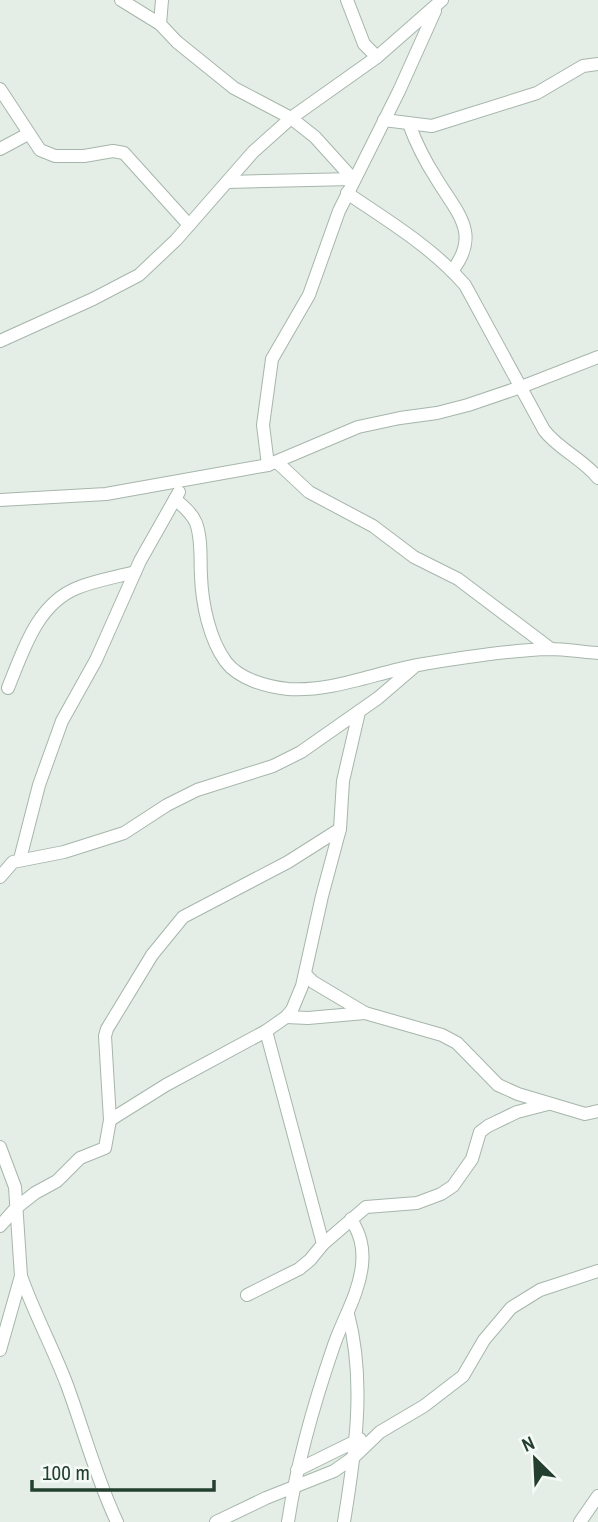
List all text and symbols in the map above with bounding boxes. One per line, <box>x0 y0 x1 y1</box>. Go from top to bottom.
north arrow <box>500 1424 570 1494</box>
text: N <box>518 1429 539 1458</box>
scale bar <box>32 1448 214 1492</box>
text: 100 m <box>42 1458 90 1487</box>

